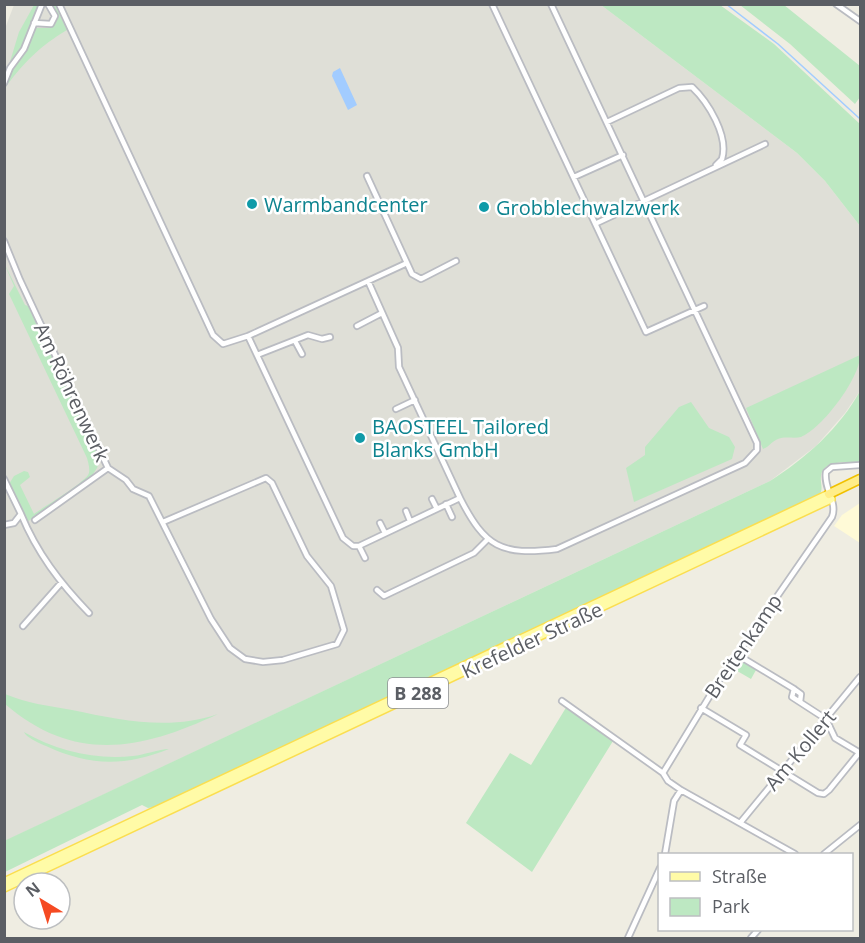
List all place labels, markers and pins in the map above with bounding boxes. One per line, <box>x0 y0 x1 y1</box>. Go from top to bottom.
place label: Warmbandcenter <box>264 191 428 218</box>
place label: Grobblechwalzwerk <box>496 194 680 221</box>
marker: Warmbandcenter <box>245 197 259 211</box>
marker: Grobblechwalzwerk <box>477 200 491 214</box>
place label: BAOSTEEL Tailored Blanks GmbH <box>372 413 549 463</box>
marker: BAOSTEEL Tailored Blanks GmbH <box>353 431 367 445</box>

